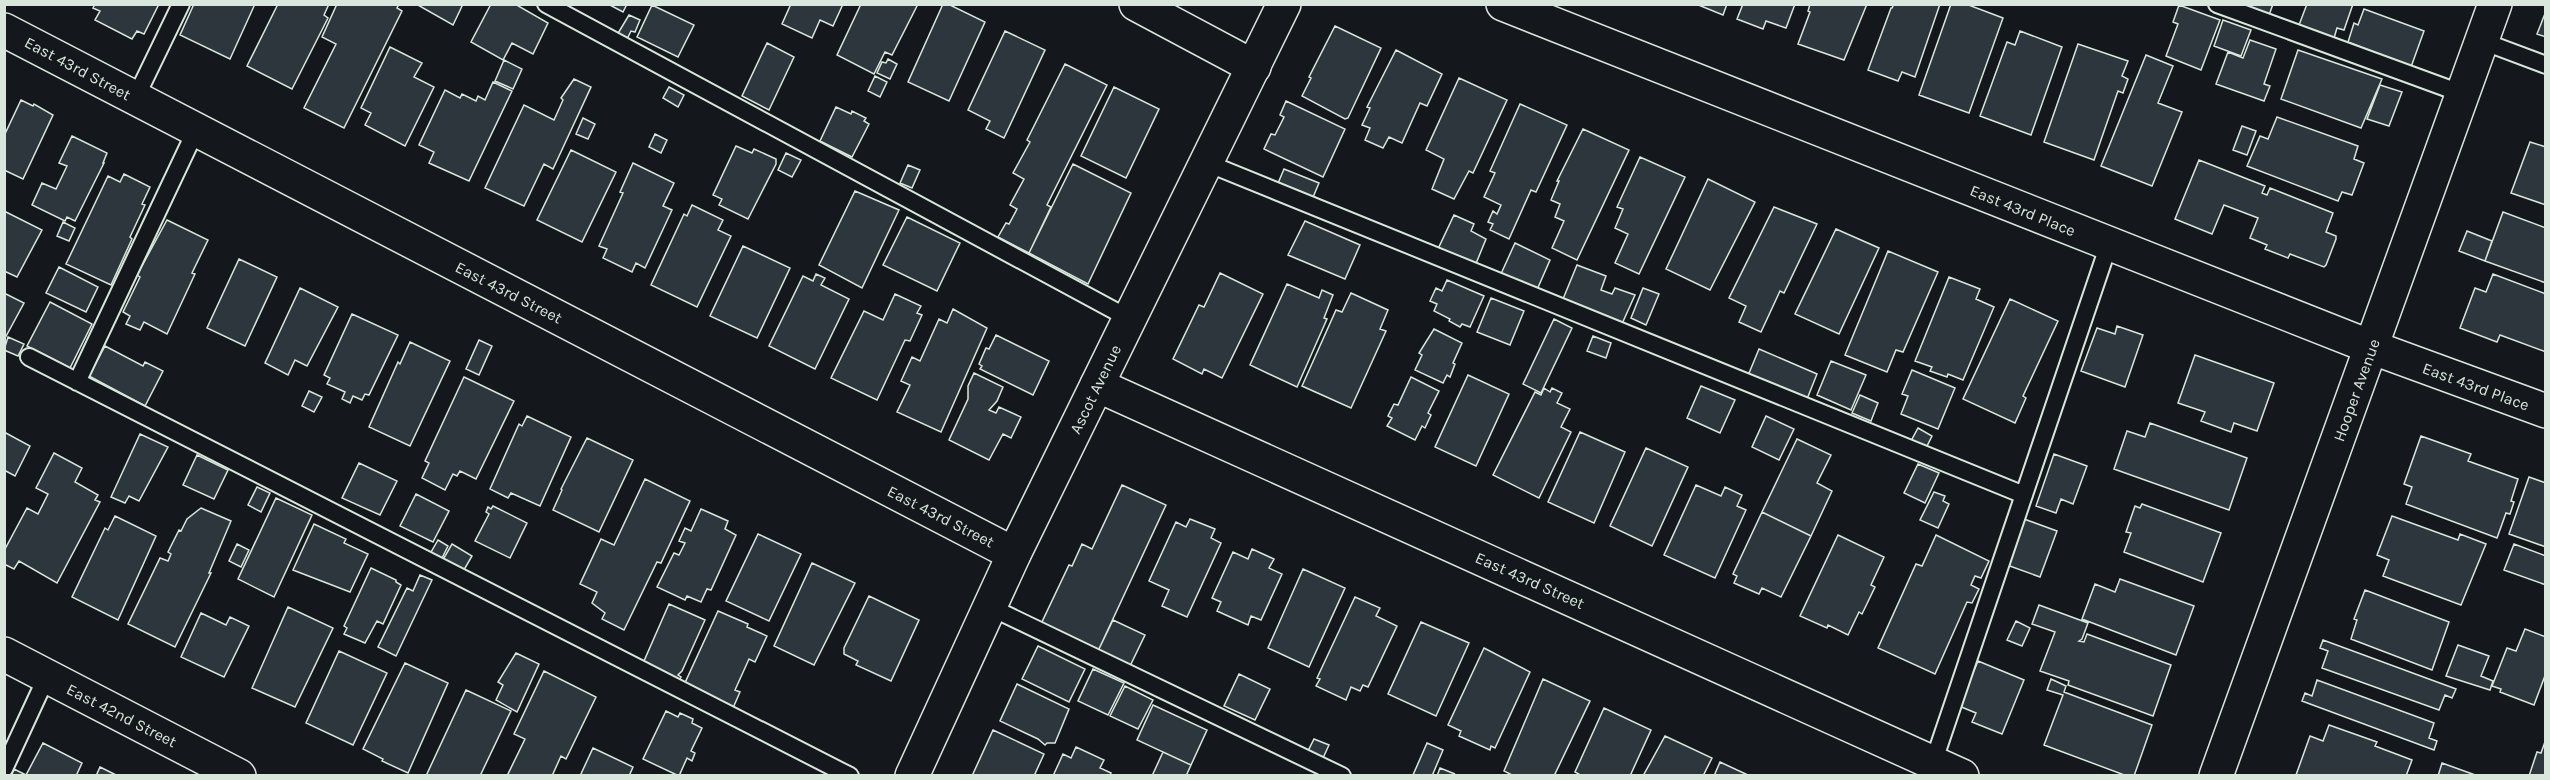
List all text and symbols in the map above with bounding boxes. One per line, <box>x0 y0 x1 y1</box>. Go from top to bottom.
street label: East 43rd Street <box>21 32 134 104</box>
street label: East 43rd Place <box>1967 181 2078 240</box>
street label: East 43rd Street <box>452 257 565 328</box>
street label: Hooper Avenue <box>2329 336 2384 444</box>
street label: Ascot Avenue <box>1066 341 1125 437</box>
street label: East 43rd Place <box>2420 358 2532 415</box>
street label: East 43rd Street <box>884 481 997 552</box>
street label: East 43rd Street <box>1472 548 1587 613</box>
street label: East 42nd Street <box>64 679 180 751</box>

